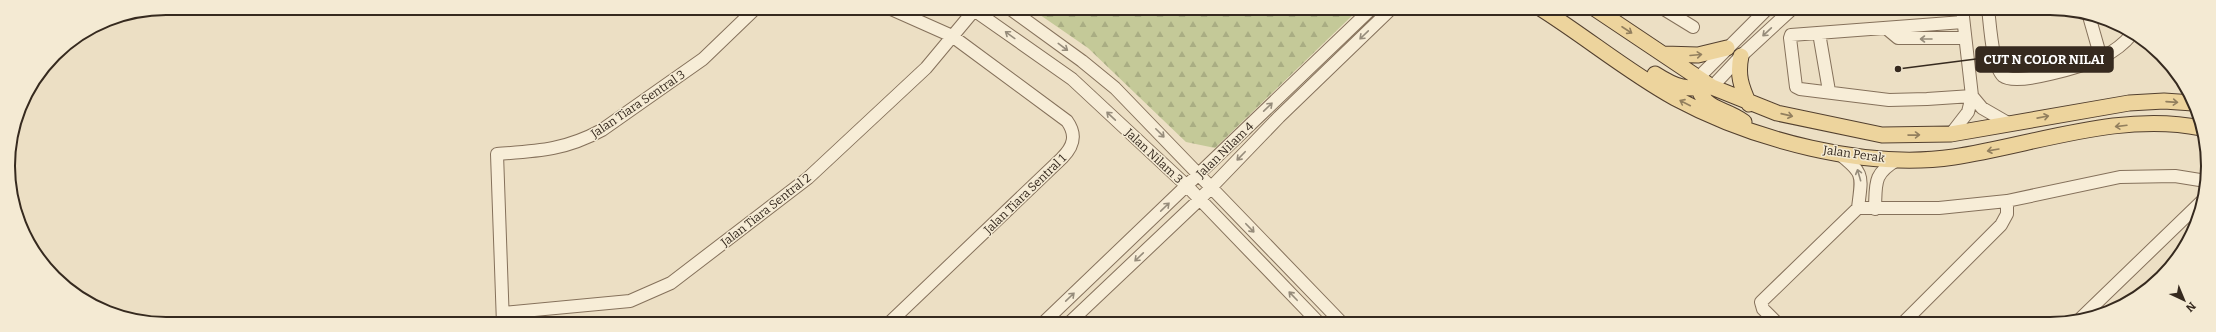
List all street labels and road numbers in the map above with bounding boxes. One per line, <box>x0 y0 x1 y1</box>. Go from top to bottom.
street label: Jalan Tiara Sentral 3 <box>587 67 688 141</box>
street label: Jalan Nilam 4 <box>1193 119 1256 181</box>
street label: Jalan Nilam 3 <box>1122 125 1186 186</box>
street label: Jalan Perak <box>1821 143 1886 165</box>
street label: Jalan Tiara Sentral 1 <box>980 151 1069 237</box>
street label: Jalan Tiara Sentral 2 <box>717 171 814 250</box>

